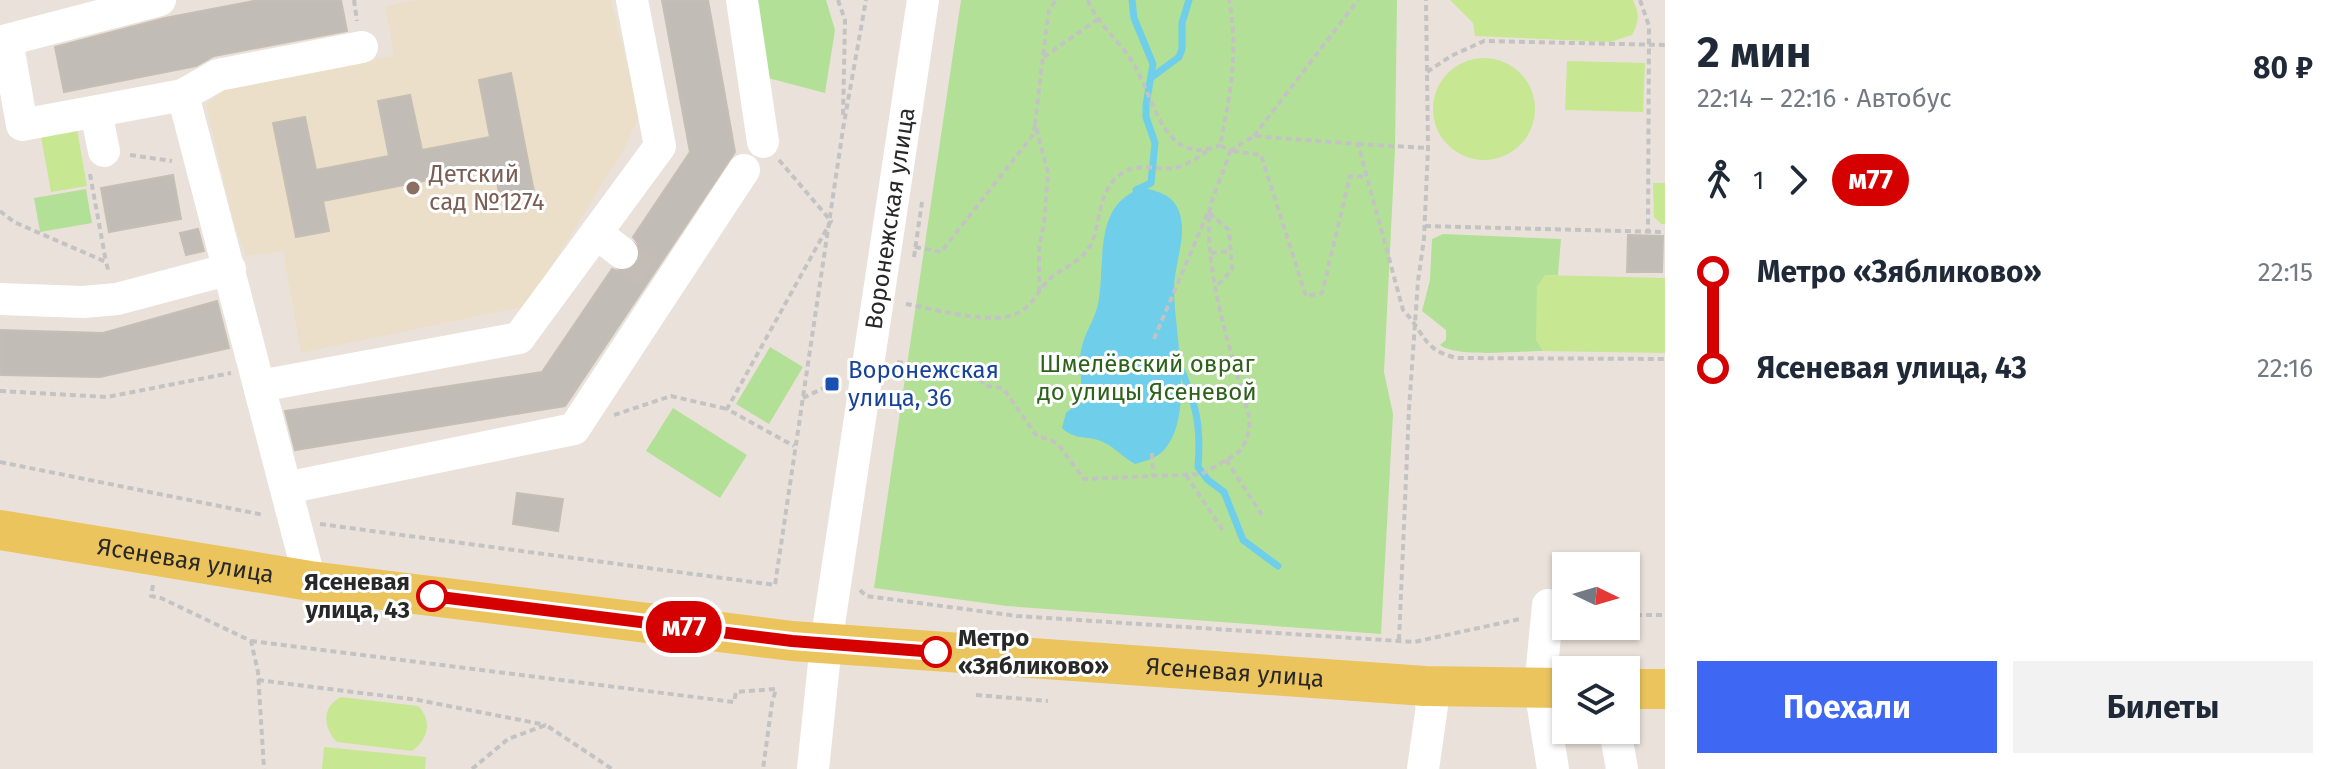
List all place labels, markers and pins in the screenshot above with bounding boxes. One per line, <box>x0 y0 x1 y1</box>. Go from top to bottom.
place label: Детский сад №1274 <box>428 160 545 216</box>
marker: Детский сад №1274 <box>404 179 422 197</box>
place label: Воронежская улица, 36 <box>848 356 999 412</box>
marker: Воронежская улица, 36 <box>823 375 841 393</box>
place label: Ясеневая улица, 43 <box>304 568 410 624</box>
marker: Ясеневая улица, 43 <box>417 581 447 611</box>
place label: Метро «Зябликово» <box>958 624 1109 680</box>
marker: Метро «Зябликово» <box>921 637 951 667</box>

